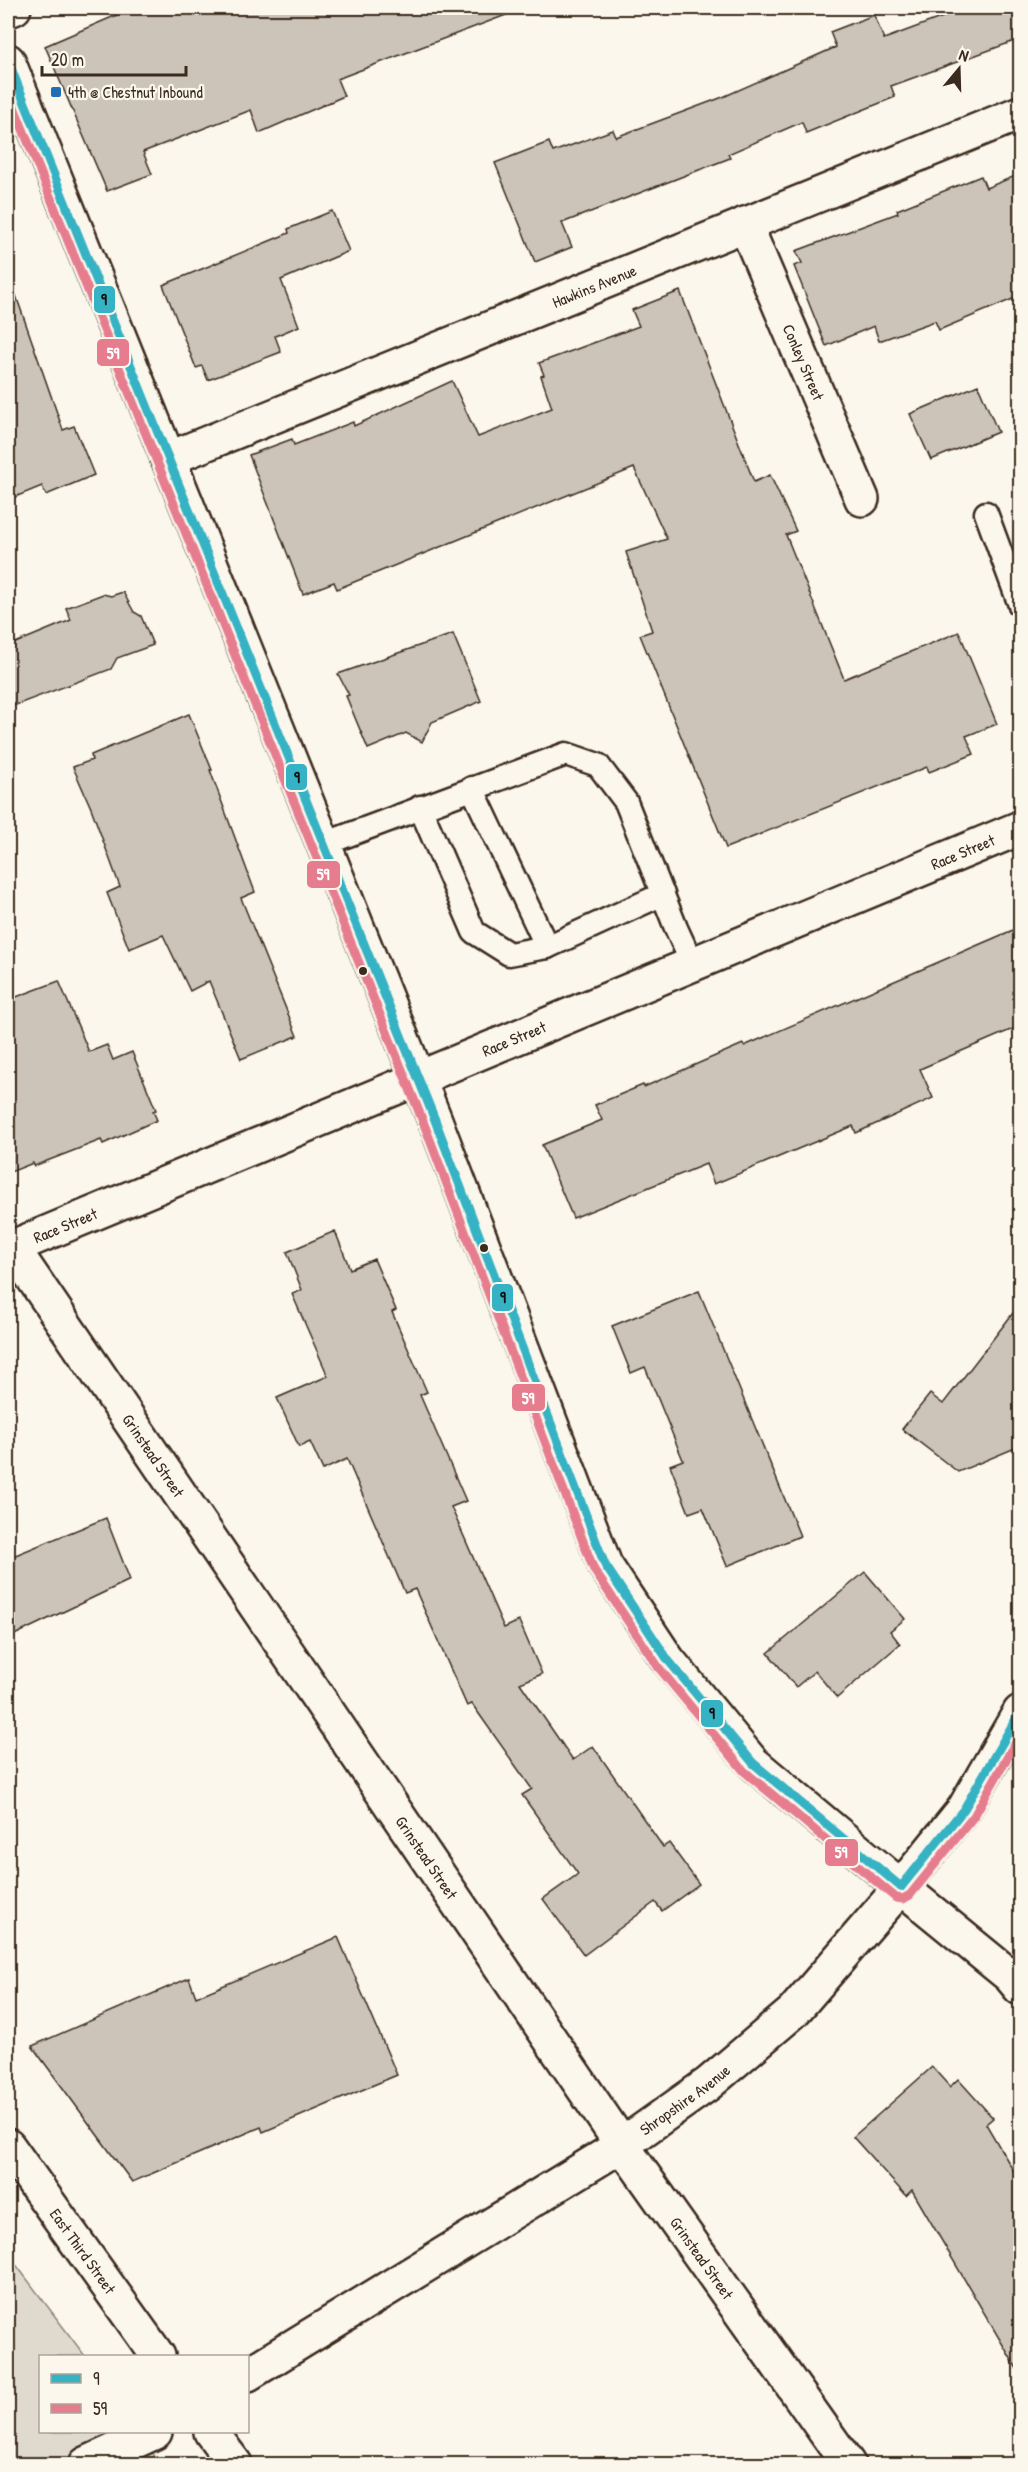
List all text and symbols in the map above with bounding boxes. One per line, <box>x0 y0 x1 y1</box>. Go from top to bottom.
scale bar <box>42 39 186 77</box>
north arrow <box>929 39 989 99</box>
text: N <box>956 43 972 67</box>
text: 20 m <box>51 47 84 72</box>
place label: 4th @ Chestnut Inbound <box>68 81 203 103</box>
marker: 4th @ Chestnut Inbound <box>49 85 63 99</box>
street label: Hawkins Avenue <box>549 259 640 313</box>
line badge: 9 <box>93 285 116 314</box>
text: 9 <box>101 288 107 310</box>
street label: Conley Street <box>778 321 830 404</box>
line badge: 59 <box>96 338 130 367</box>
text: 59 <box>107 342 119 364</box>
line badge: 9 <box>285 763 308 791</box>
text: 9 <box>294 766 300 788</box>
street label: Race Street <box>927 829 998 875</box>
line badge: 59 <box>306 860 341 889</box>
text: 59 <box>317 863 329 885</box>
unlabelled marker <box>357 965 369 977</box>
street label: Race Street <box>479 1015 550 1062</box>
street label: Race Street <box>30 1202 101 1248</box>
unlabelled marker <box>478 1242 490 1254</box>
line badge: 9 <box>491 1283 514 1312</box>
text: 9 <box>500 1286 506 1308</box>
line badge: 59 <box>511 1383 546 1412</box>
text: 59 <box>522 1387 534 1409</box>
street label: Grinstead Street <box>117 1409 190 1502</box>
line badge: 9 <box>700 1699 724 1728</box>
text: 9 <box>709 1702 715 1724</box>
street label: Grinstead Street <box>391 1811 463 1904</box>
line badge: 59 <box>824 1838 859 1867</box>
text: 59 <box>835 1841 847 1863</box>
street label: Shropshire Avenue <box>635 2059 735 2140</box>
street label: East Third Street <box>45 2204 121 2298</box>
street label: Grinstead Street <box>665 2212 739 2304</box>
legend <box>39 2355 249 2433</box>
text: 9 <box>93 2366 100 2391</box>
text: 59 <box>93 2396 108 2421</box>

